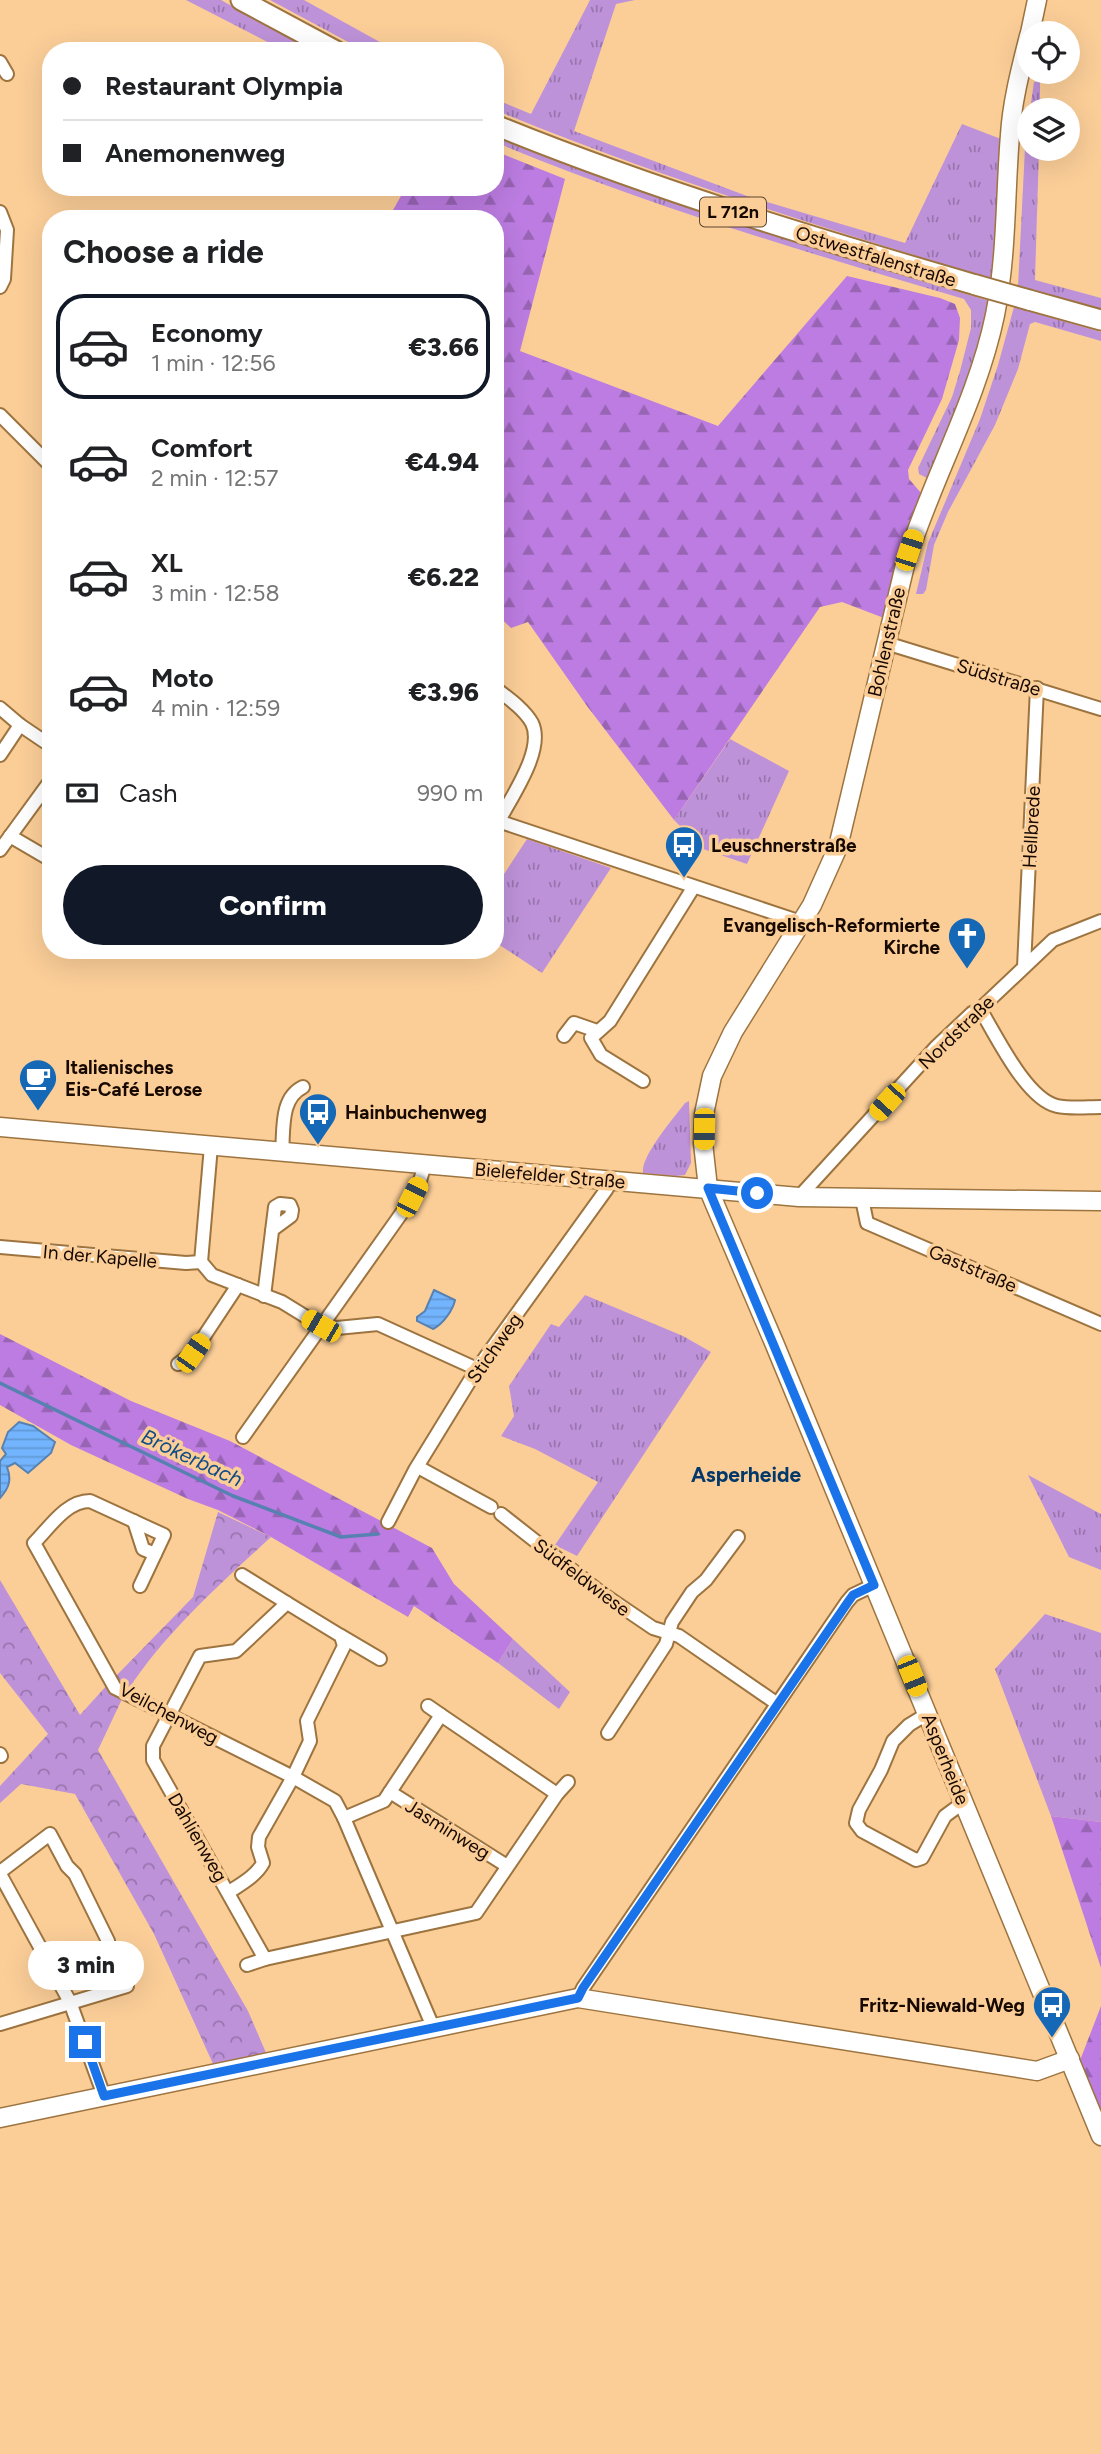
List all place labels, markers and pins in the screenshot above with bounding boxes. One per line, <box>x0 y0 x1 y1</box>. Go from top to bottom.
bus stop icon: Leuschnerstraße <box>663 824 705 879</box>
place label: Leuschnerstraße <box>711 834 857 857</box>
place label: Evangelisch-Reformierte Kirche <box>723 914 940 959</box>
church icon: Evangelisch-Reformierte Kirche <box>946 915 988 970</box>
place label: Italienisches Eis-Café Lerose <box>65 1056 203 1101</box>
cafe icon: Italienisches Eis-Café Lerose <box>17 1057 59 1112</box>
bus stop icon: Hainbuchenweg <box>297 1091 339 1146</box>
place label: Hainbuchenweg <box>345 1101 487 1124</box>
bus stop icon: Fritz-Niewald-Weg <box>1031 1984 1073 2039</box>
place label: Fritz-Niewald-Weg <box>859 1994 1025 2017</box>

